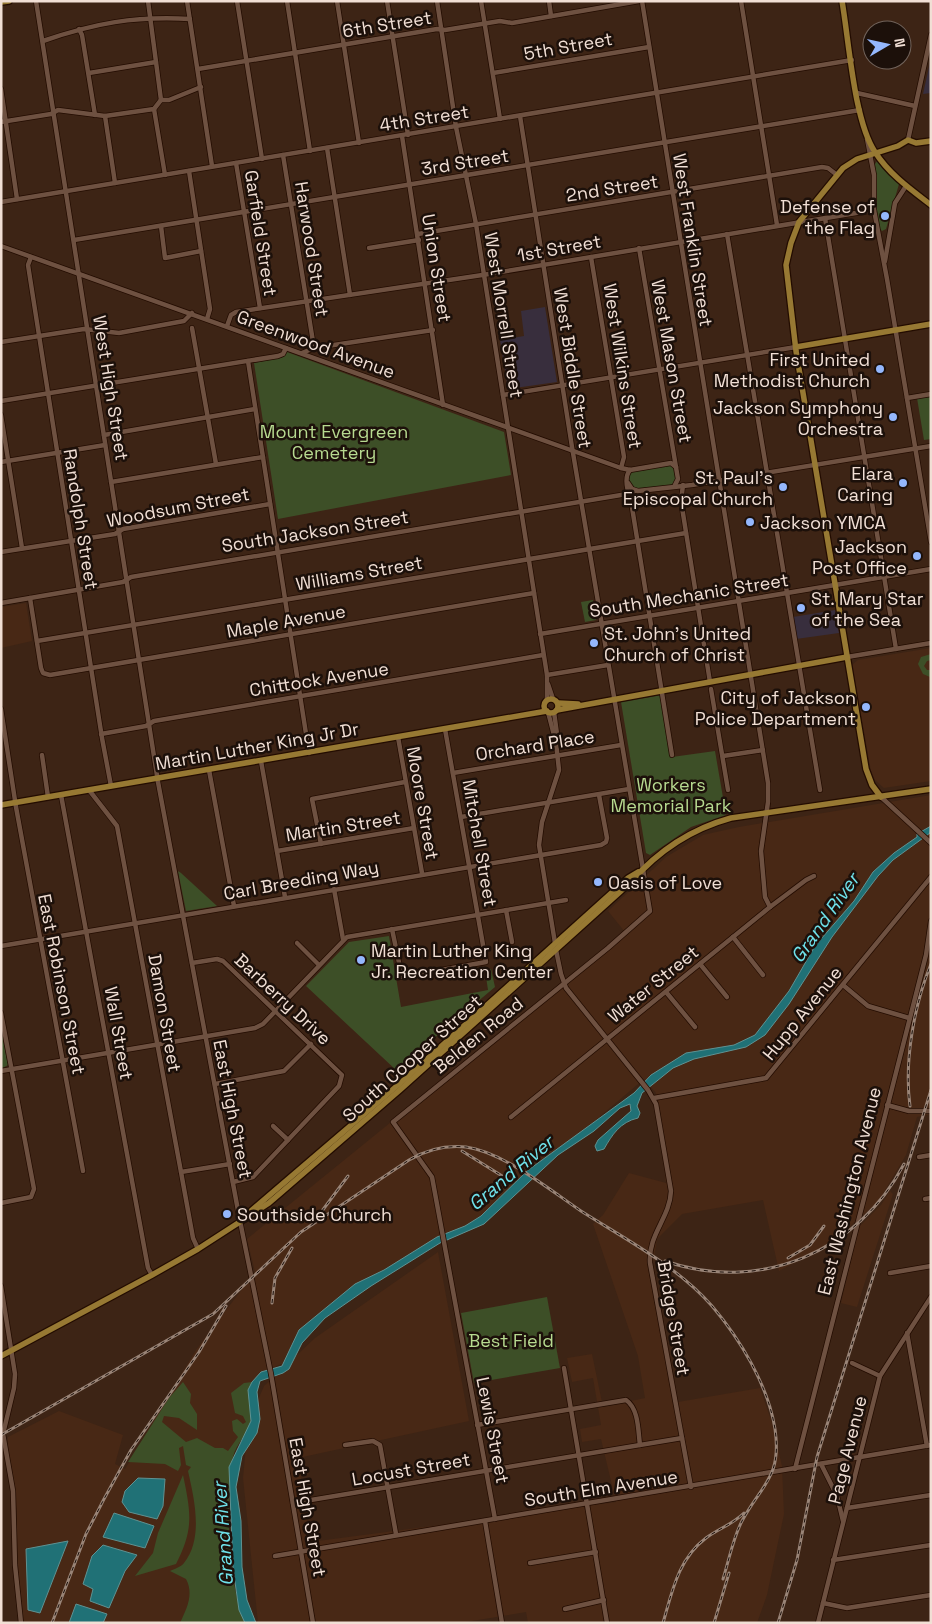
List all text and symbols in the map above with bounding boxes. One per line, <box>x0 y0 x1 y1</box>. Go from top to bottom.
street label: 6th Street <box>341 6 433 42</box>
north arrow <box>862 20 912 70</box>
street label: 5th Street <box>522 27 614 65</box>
text: N <box>890 37 909 49</box>
street label: 4th Street <box>378 100 470 136</box>
street label: 3rd Street <box>419 144 511 180</box>
street label: West Franklin Street <box>668 152 718 328</box>
street label: Garfield Street <box>240 168 282 298</box>
street label: 2nd Street <box>564 169 660 207</box>
street label: Harwood Street <box>290 180 334 318</box>
place label: Defense of the Flag <box>780 195 875 239</box>
marker: Defense of the Flag <box>879 210 891 222</box>
street label: Union Street <box>417 212 457 324</box>
street label: 1st Street <box>515 229 603 267</box>
street label: West Morrell Street <box>480 231 528 399</box>
street label: West Mason Street <box>646 278 698 444</box>
street label: West Wilkins Street <box>599 282 647 450</box>
street label: West Biddle Street <box>549 286 597 450</box>
street label: Greenwood Avenue <box>234 305 398 383</box>
street label: West High Street <box>88 314 134 462</box>
place label: First United Methodist Church <box>714 348 870 392</box>
marker: First United Methodist Church <box>874 363 886 375</box>
place label: Jackson Symphony Orchestra <box>713 396 883 440</box>
marker: Jackson Symphony Orchestra <box>887 411 899 423</box>
park label: Mount Evergreen Cemetery <box>260 420 408 464</box>
street label: Randolph Street <box>59 447 103 591</box>
place label: Elara Caring <box>837 462 893 506</box>
place label: St. Paul's Episcopal Church <box>623 466 773 510</box>
marker: Elara Caring <box>897 477 909 489</box>
marker: St. Paul's Episcopal Church <box>777 481 789 493</box>
street label: Woodsum Street <box>105 482 251 532</box>
street label: South Jackson Street <box>220 505 410 557</box>
place label: Jackson YMCA <box>760 511 886 534</box>
marker: Jackson YMCA <box>744 516 756 528</box>
place label: Jackson Post Office <box>812 535 907 579</box>
marker: Jackson Post Office <box>911 550 923 562</box>
street label: Williams Street <box>294 551 424 595</box>
street label: South Mechanic Street <box>588 568 790 622</box>
place label: St. Mary Star of the Sea <box>811 587 924 631</box>
street label: Maple Avenue <box>225 599 347 643</box>
marker: St. Mary Star of the Sea <box>795 602 807 614</box>
place label: St. John's United Church of Christ <box>604 622 751 666</box>
marker: St. John's United Church of Christ <box>588 637 600 649</box>
street label: Chittock Avenue <box>248 657 390 701</box>
place label: City of Jackson Police Department <box>695 686 856 730</box>
marker: City of Jackson Police Department <box>860 701 872 713</box>
street label: Martin Luther King Jr Dr <box>153 717 361 775</box>
street label: Orchard Place <box>474 724 596 766</box>
street label: Moore Street <box>402 745 444 861</box>
park label: Workers Memorial Park <box>611 773 732 817</box>
street label: Mitchell Street <box>457 778 503 908</box>
street label: Martin Street <box>284 806 402 846</box>
street label: Carl Breeding Way <box>222 855 380 905</box>
water label: Grand River <box>785 867 866 968</box>
place label: Oasis of Love <box>608 871 722 894</box>
marker: Oasis of Love <box>592 876 604 888</box>
street label: East Robinson Street <box>33 892 91 1076</box>
place label: Martin Luther King Jr. Recreation Center <box>371 939 553 983</box>
street label: Water Street <box>603 940 703 1028</box>
street label: Barberry Drive <box>230 948 336 1050</box>
street label: Damon Street <box>143 952 187 1074</box>
marker: Martin Luther King Jr. Recreation Center <box>355 954 367 966</box>
street label: Hupp Avenue <box>757 961 847 1065</box>
street label: Wall Street <box>99 985 139 1081</box>
street label: South Cooper Street <box>338 989 486 1127</box>
street label: Belden Road <box>428 992 528 1078</box>
street label: East High Street <box>208 1038 258 1180</box>
street label: East Washington Avenue <box>812 1084 886 1298</box>
water label: Grand River <box>463 1129 560 1216</box>
place label: Southside Church <box>237 1203 392 1226</box>
marker: Southside Church <box>221 1208 233 1220</box>
street label: Bridge Street <box>653 1259 695 1377</box>
park label: Best Field <box>468 1329 554 1352</box>
street label: Lewis Street <box>471 1375 515 1485</box>
street label: Page Avenue <box>822 1393 872 1507</box>
street label: East High Street <box>284 1436 332 1578</box>
street label: Locust Street <box>350 1447 472 1491</box>
street label: South Elm Avenue <box>523 1465 679 1511</box>
water label: Grand River <box>207 1479 239 1587</box>

